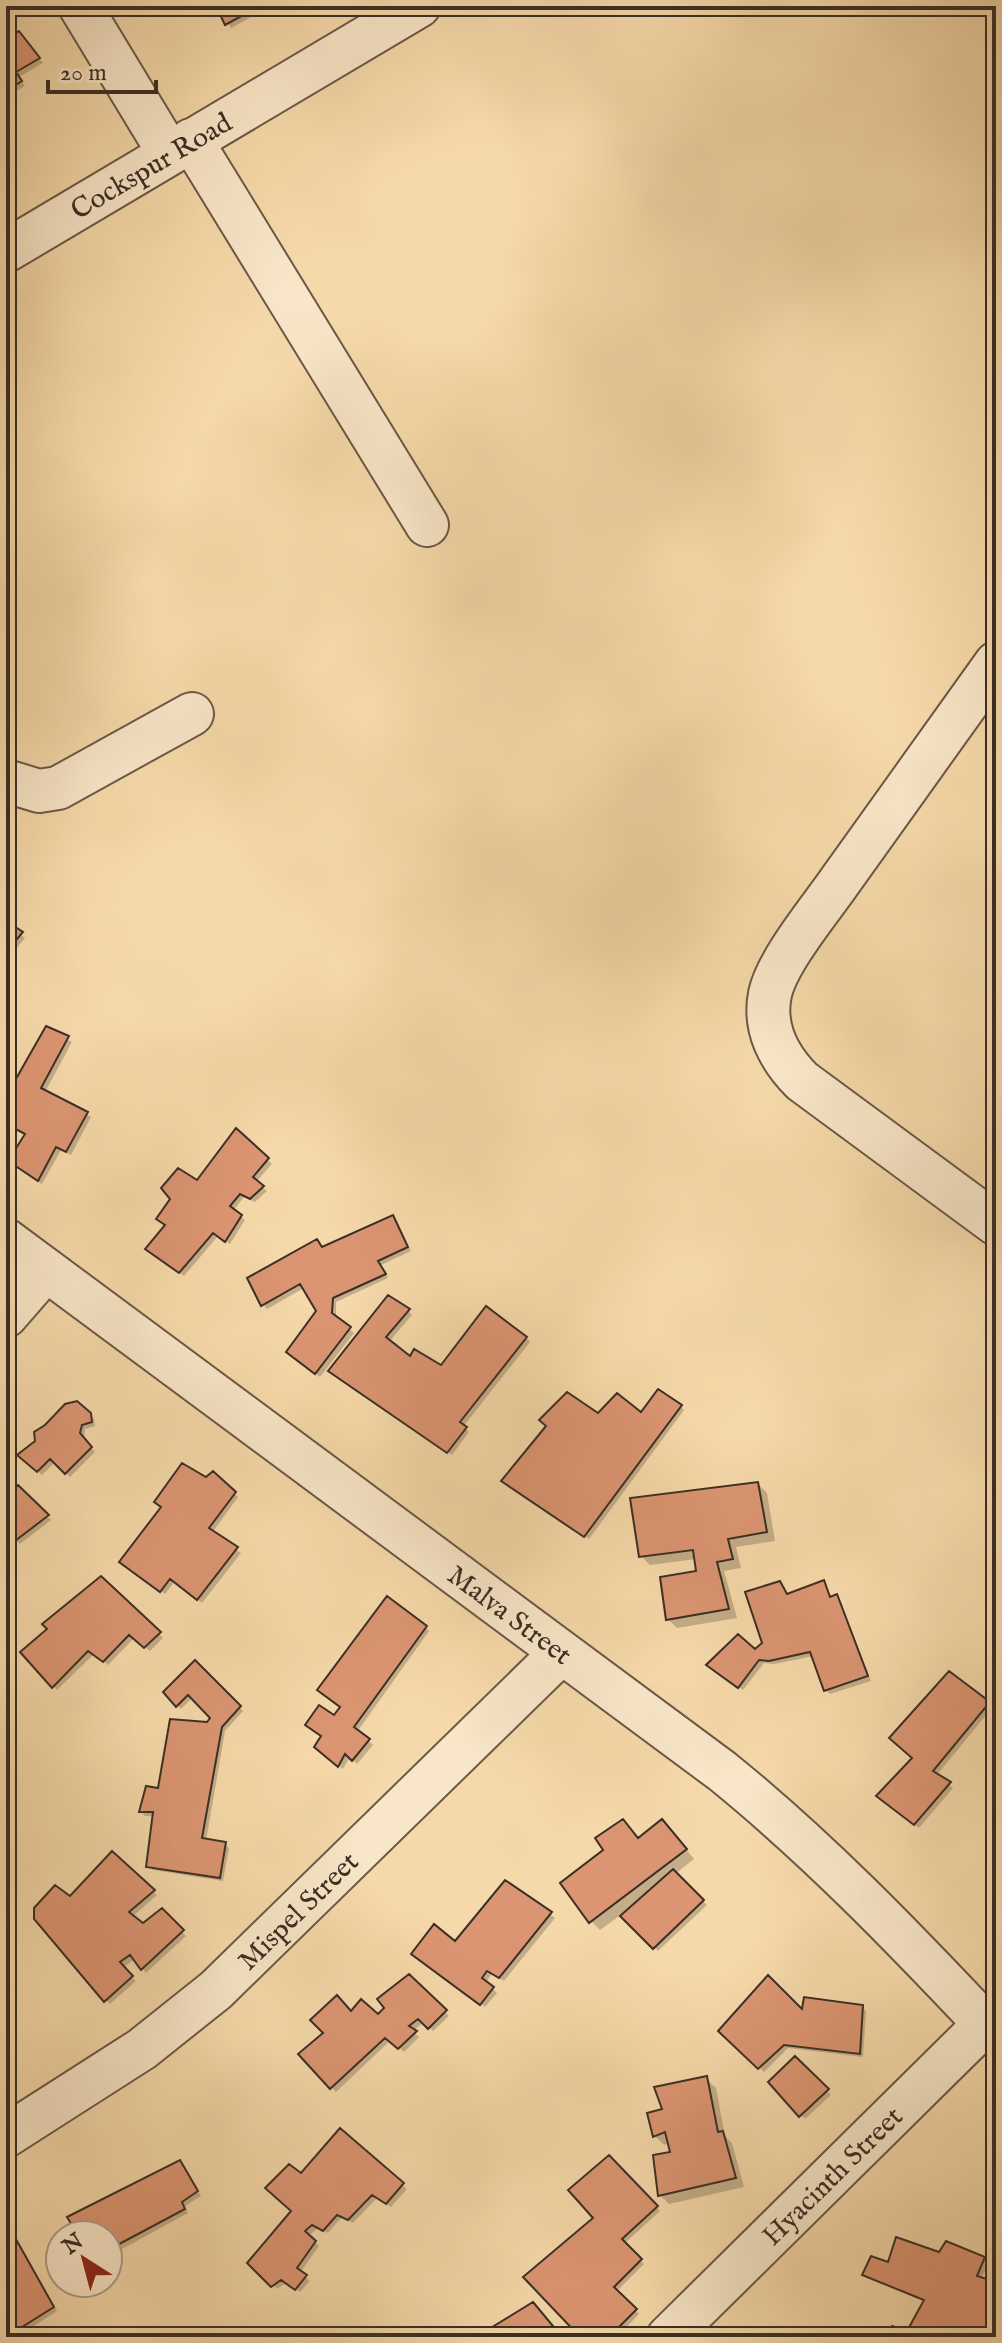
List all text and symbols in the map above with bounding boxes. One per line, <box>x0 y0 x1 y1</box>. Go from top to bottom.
scale bar <box>48 44 156 94</box>
text: 20 m <box>60 58 107 89</box>
street label: Cockspur Road <box>65 106 239 229</box>
street label: Malva Street <box>440 1559 578 1674</box>
street label: Mispel Street <box>232 1845 367 1979</box>
street label: Hyacinth Street <box>756 2100 911 2254</box>
north arrow <box>44 2219 124 2299</box>
text: N <box>57 2228 89 2262</box>

